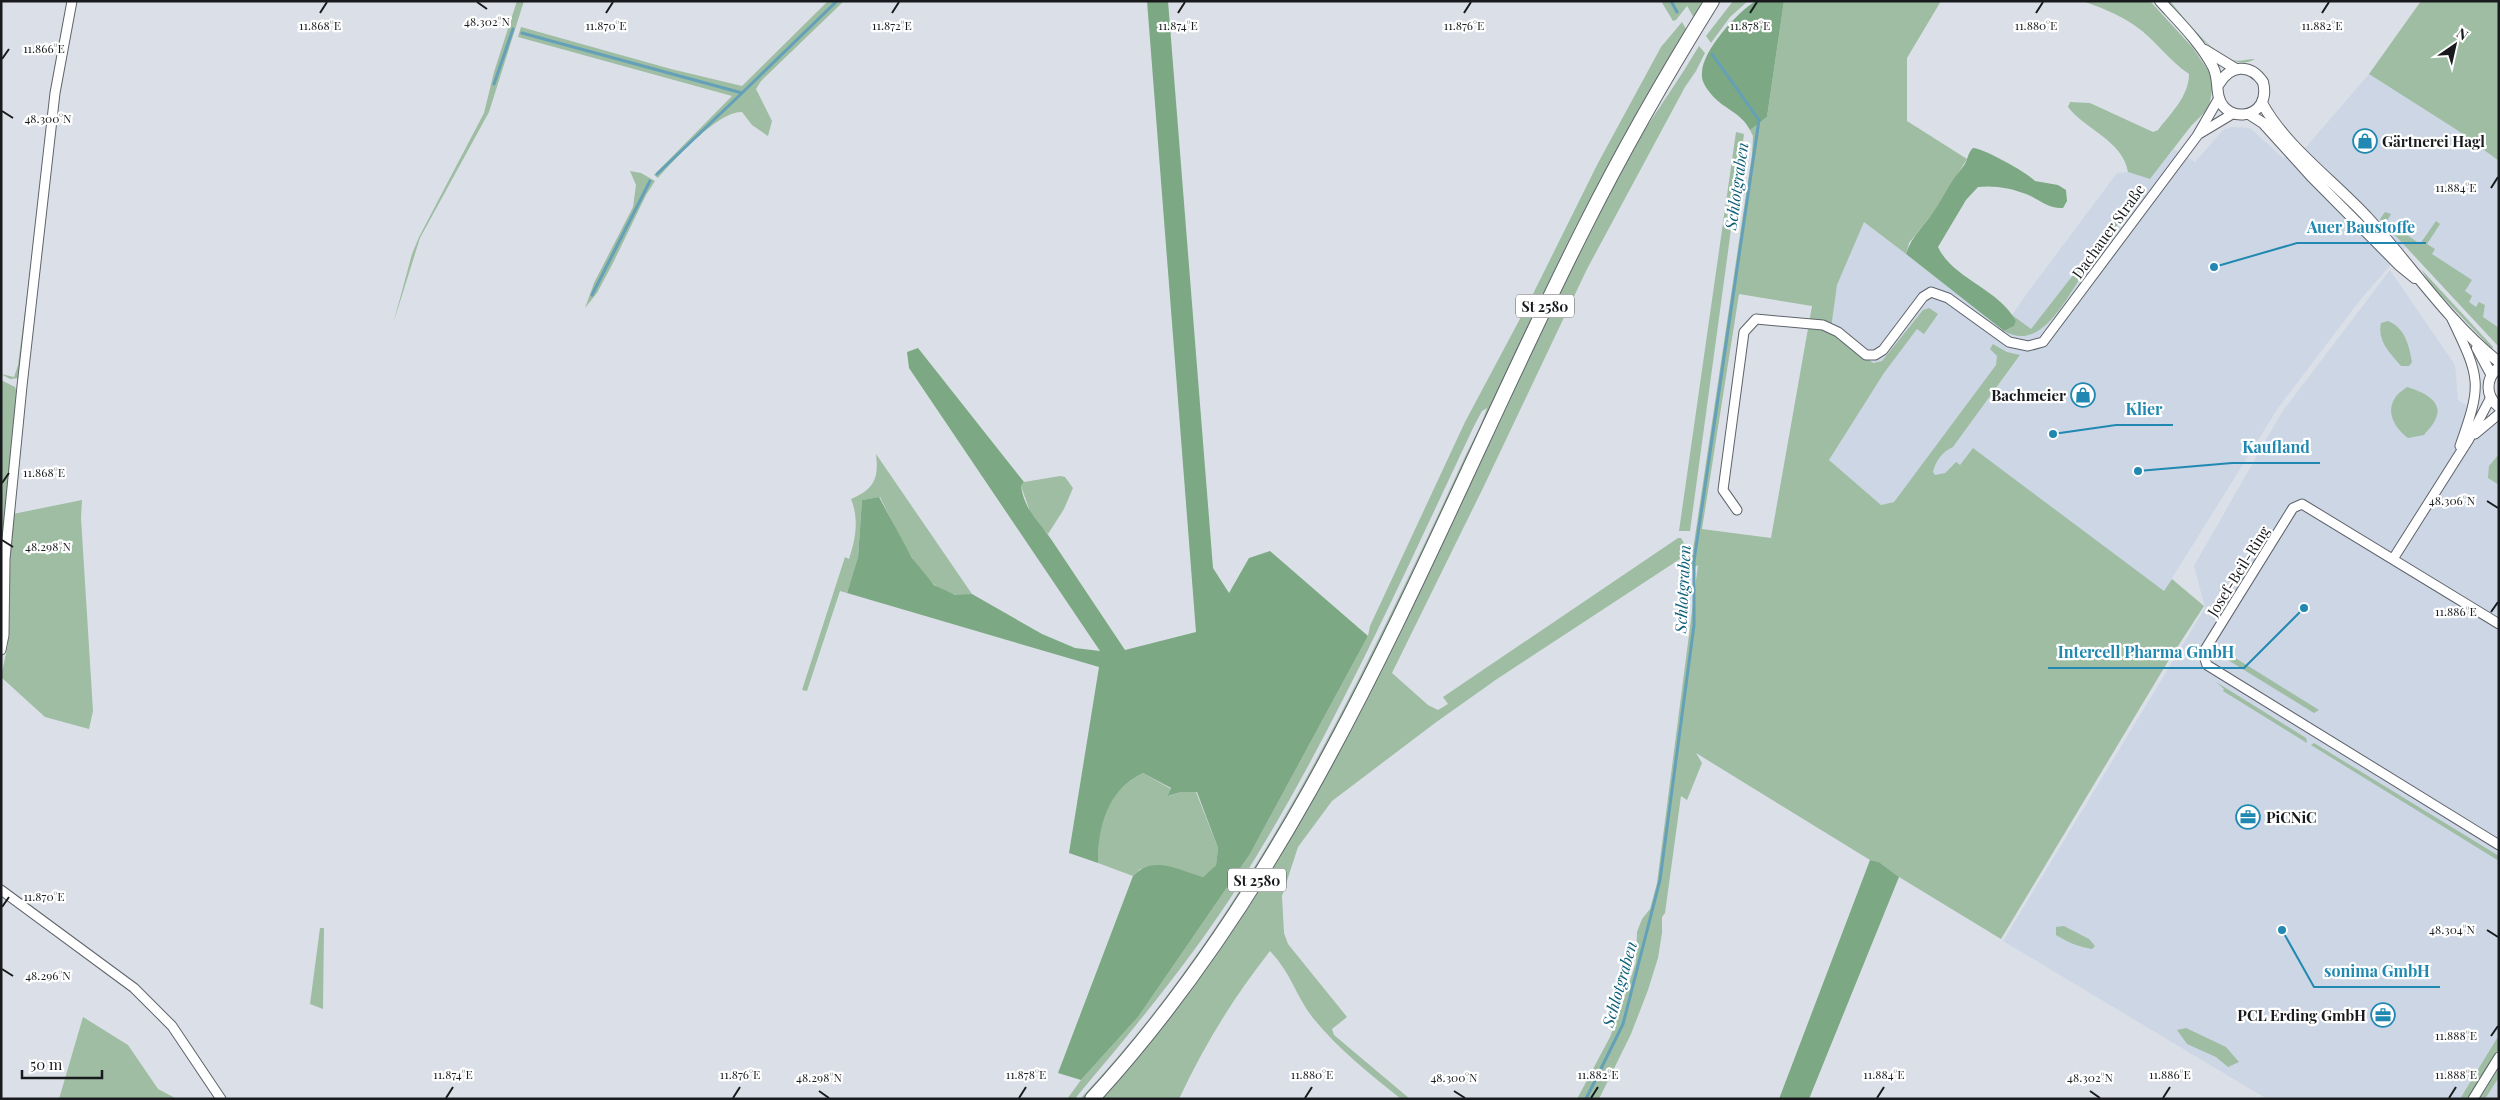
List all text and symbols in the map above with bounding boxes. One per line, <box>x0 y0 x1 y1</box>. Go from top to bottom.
text: 48.302°N <box>464 13 510 29</box>
text: 11.868°E <box>299 17 341 33</box>
text: 11.870°E <box>585 17 627 33</box>
text: 11.872°E <box>872 17 912 33</box>
text: 11.874°E <box>1158 17 1198 33</box>
text: 11.876°E <box>1444 17 1484 33</box>
text: 11.878°E <box>1730 17 1770 33</box>
text: 11.880°E <box>2015 17 2057 33</box>
text: 11.882°E <box>2301 17 2343 33</box>
north arrow <box>2430 20 2480 70</box>
text: N <box>2453 23 2472 45</box>
text: 11.866°E <box>23 40 65 56</box>
text: 48.300°N <box>24 110 72 126</box>
shop icon: Gärtnerei Hagl <box>2352 128 2378 154</box>
place label: Gärtnerei Hagl <box>2382 131 2485 151</box>
water label: Schlotgraben <box>1719 141 1753 232</box>
text: 11.884°E <box>2435 179 2477 195</box>
street label: Dachauer Straße <box>2067 180 2149 282</box>
callout: Auer Baustoffe <box>2297 212 2426 243</box>
text: Auer Baustoffe <box>2306 216 2415 237</box>
road number: St 2580 <box>1516 294 1574 318</box>
shop icon: Bachmeier <box>2070 382 2096 408</box>
place label: Bachmeier <box>1991 385 2066 405</box>
callout: Klier <box>2116 394 2173 425</box>
text: Klier <box>2126 398 2163 419</box>
callout: Kaufland <box>2232 432 2320 463</box>
text: Kaufland <box>2242 436 2310 457</box>
text: 11.868°E <box>23 464 65 480</box>
text: 48.306°N <box>2429 492 2476 508</box>
street label: Josef-Beil-Ring <box>2202 522 2274 621</box>
text: 48.298°N <box>25 538 71 554</box>
water label: Schlotgraben <box>1669 544 1695 635</box>
text: 11.886°E <box>2435 603 2477 619</box>
callout: Intercell Pharma GmbH <box>2048 637 2244 668</box>
text: Intercell Pharma GmbH <box>2058 641 2234 662</box>
office icon: PiCNiC <box>2235 804 2261 830</box>
place label: PiCNiC <box>2266 807 2317 827</box>
road number: St 2580 <box>1228 868 1286 892</box>
text: 11.870°E <box>23 888 65 904</box>
text: 48.304°N <box>2429 921 2475 937</box>
water label: Schlotgraben <box>1596 939 1641 1030</box>
callout: sonima GmbH <box>2314 956 2440 987</box>
text: sonima GmbH <box>2324 960 2430 981</box>
text: 48.296°N <box>25 967 71 983</box>
office icon: PCL Erding GmbH <box>2370 1002 2396 1028</box>
place label: PCL Erding GmbH <box>2237 1005 2366 1025</box>
text: 11.888°E <box>2435 1027 2477 1043</box>
scale bar <box>22 1048 102 1080</box>
text: 50 m <box>30 1054 63 1074</box>
text: 11.874°E <box>433 1066 473 1082</box>
text: 11.876°E <box>720 1066 760 1082</box>
text: 11.878°E <box>1006 1066 1046 1082</box>
text: 11.880°E <box>1291 1066 1333 1082</box>
text: 11.882°E <box>1577 1066 1619 1082</box>
text: 11.884°E <box>1863 1066 1905 1082</box>
text: 11.886°E <box>2149 1066 2191 1082</box>
text: 11.888°E <box>2435 1066 2477 1082</box>
text: 48.298°N <box>796 1069 842 1085</box>
text: 48.300°N <box>1430 1069 1478 1085</box>
text: 48.302°N <box>2067 1069 2113 1085</box>

